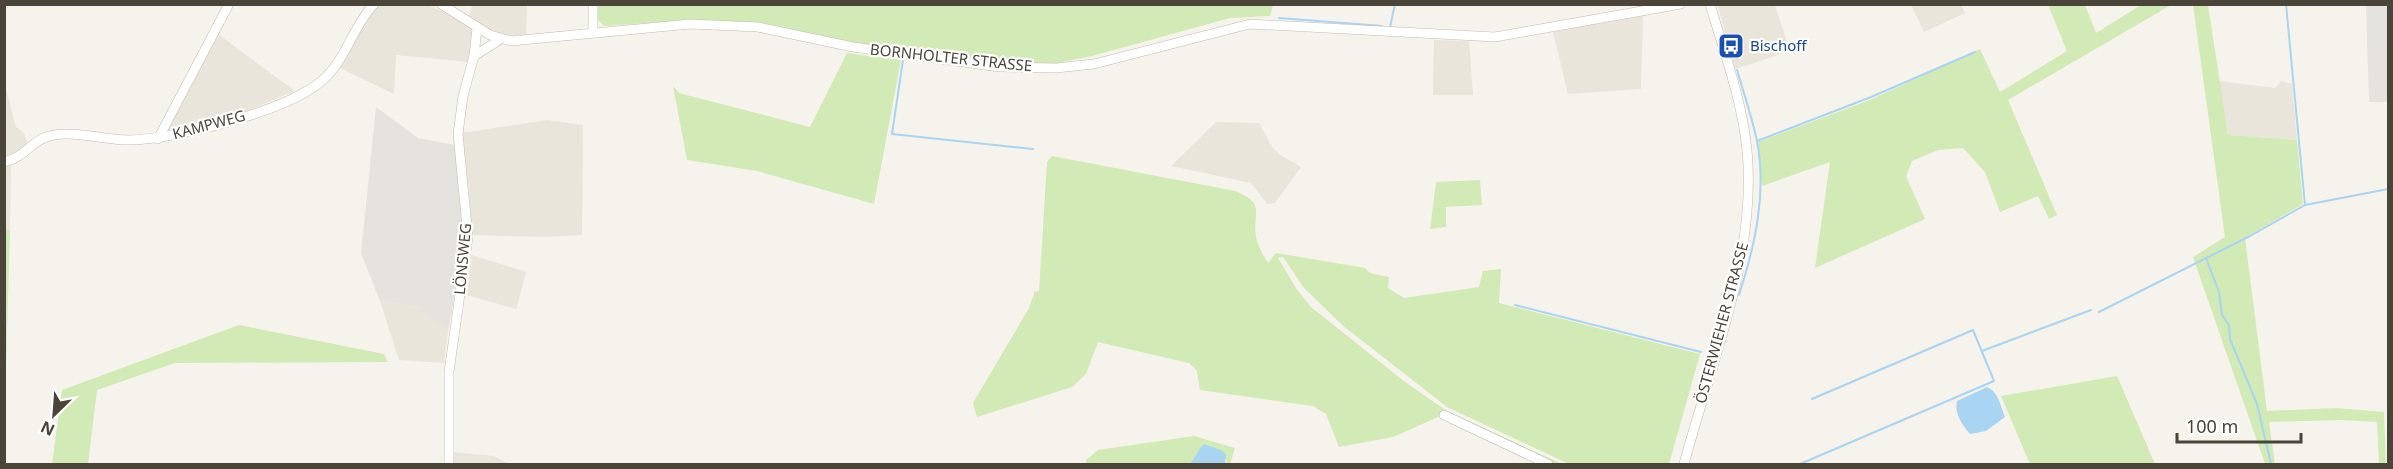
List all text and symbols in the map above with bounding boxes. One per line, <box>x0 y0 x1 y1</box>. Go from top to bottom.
bus stop icon: Bischoff <box>1716 31 1746 61</box>
place label: Bischoff <box>1750 35 1807 55</box>
street label: BORNHOLTER STRASSE <box>869 39 1033 75</box>
street label: KAMPWEG <box>170 105 247 143</box>
street label: LÖNSWEG <box>449 222 475 296</box>
street label: ÖSTERWIEHER STRASSE <box>1690 240 1752 406</box>
north arrow <box>24 385 84 445</box>
scale bar <box>2177 406 2302 444</box>
text: 100 m <box>2186 414 2238 438</box>
text: N <box>37 416 58 441</box>

